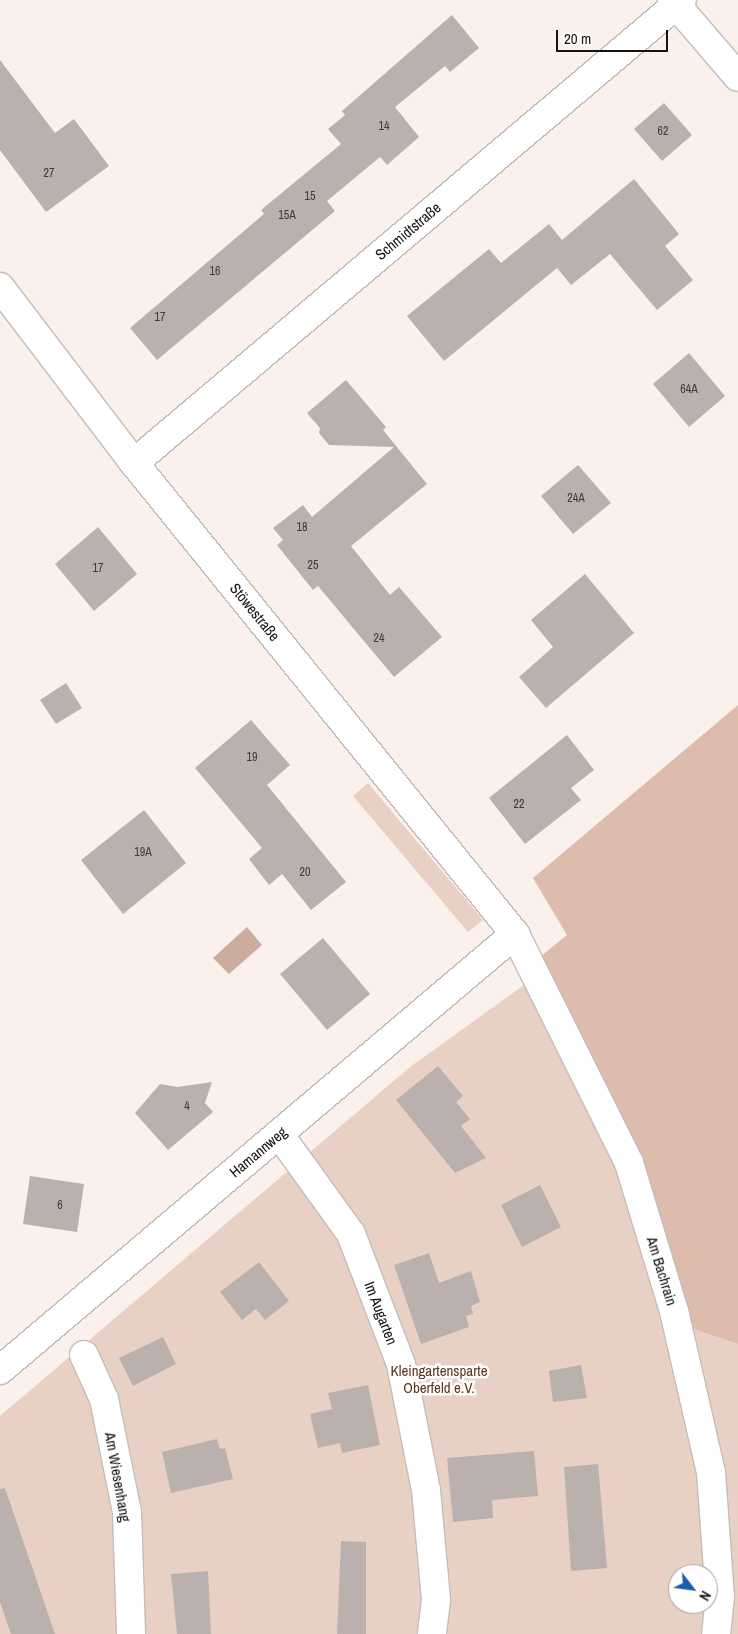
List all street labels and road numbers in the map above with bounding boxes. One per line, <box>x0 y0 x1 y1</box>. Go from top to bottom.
street label: Schmidtstraße <box>372 198 444 264</box>
street label: Stöwestraße <box>226 580 284 644</box>
street label: Hamannweg <box>226 1123 290 1181</box>
street label: Am Bachrain <box>643 1234 681 1308</box>
street label: Im Augarten <box>361 1278 401 1348</box>
street label: Am Wiesenhang <box>101 1431 135 1523</box>

